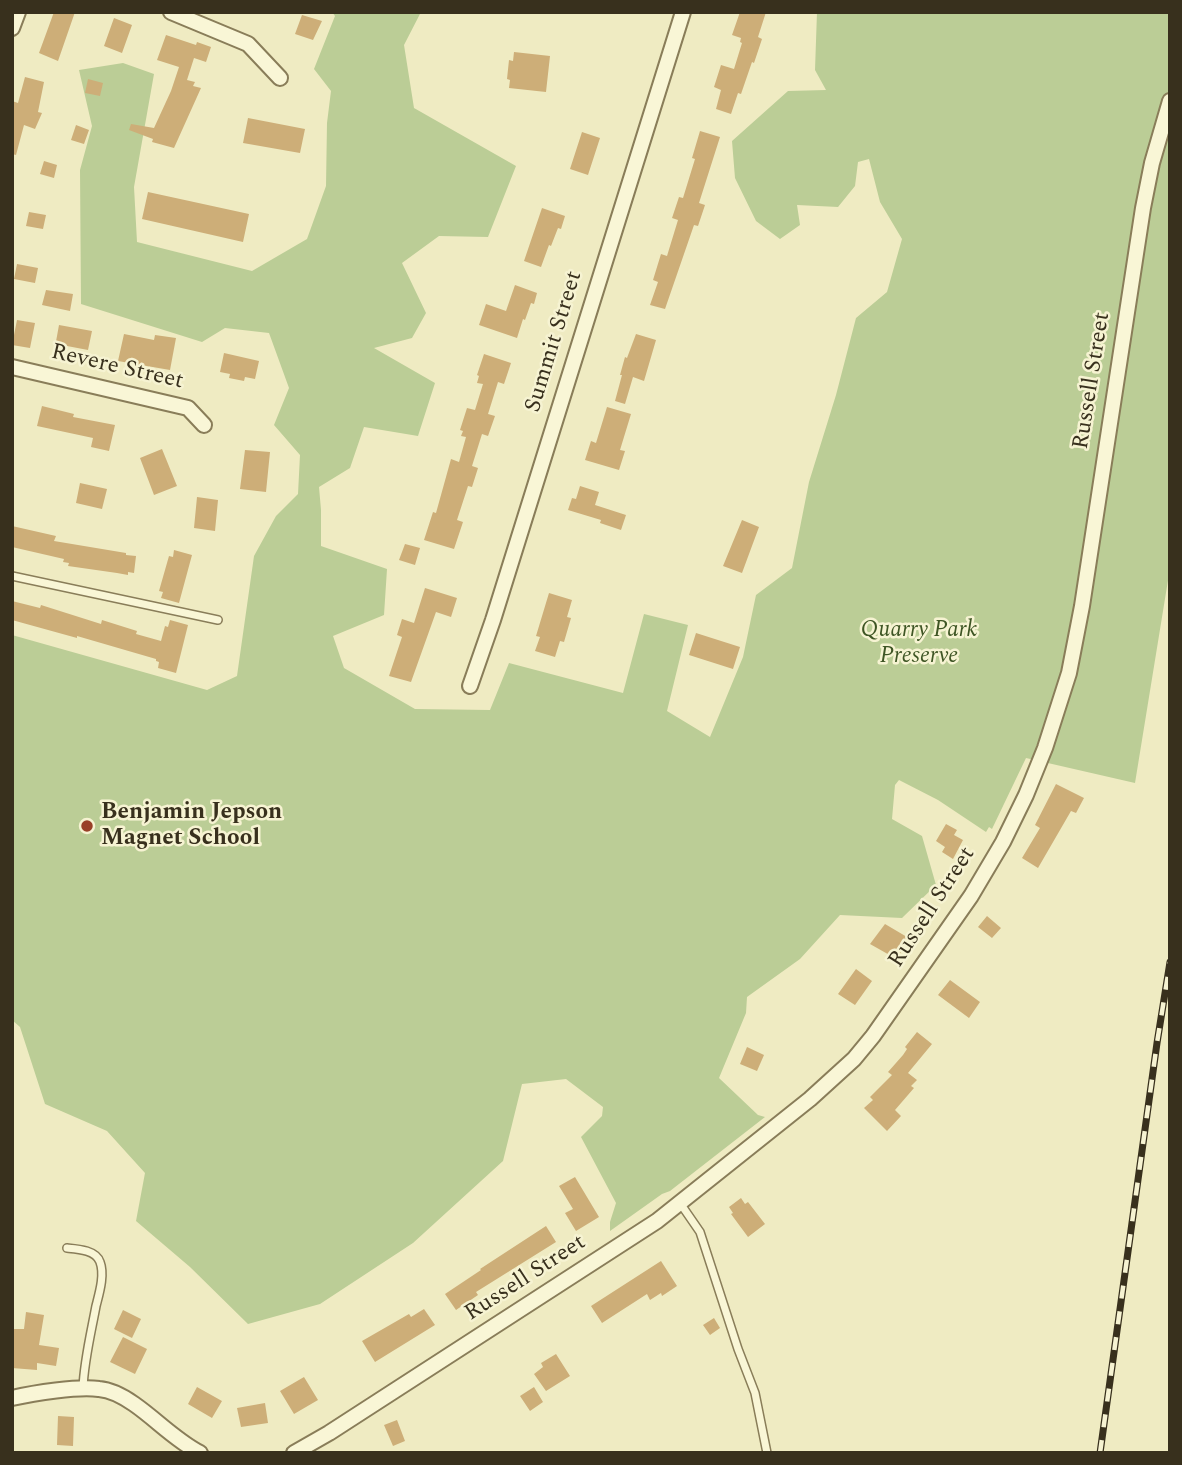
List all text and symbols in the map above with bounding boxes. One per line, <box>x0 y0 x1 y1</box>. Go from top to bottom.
street label: Summit Street <box>520 268 590 416</box>
street label: Russell Street <box>1069 310 1117 452</box>
street label: Revere Street <box>48 339 186 397</box>
park label: Quarry Park Preserve <box>861 617 977 671</box>
place label: Benjamin Jepson Magnet School <box>101 799 282 853</box>
marker: Benjamin Jepson Magnet School <box>79 818 95 834</box>
street label: Russell Street <box>884 842 982 974</box>
street label: Russell Street <box>460 1230 592 1328</box>

